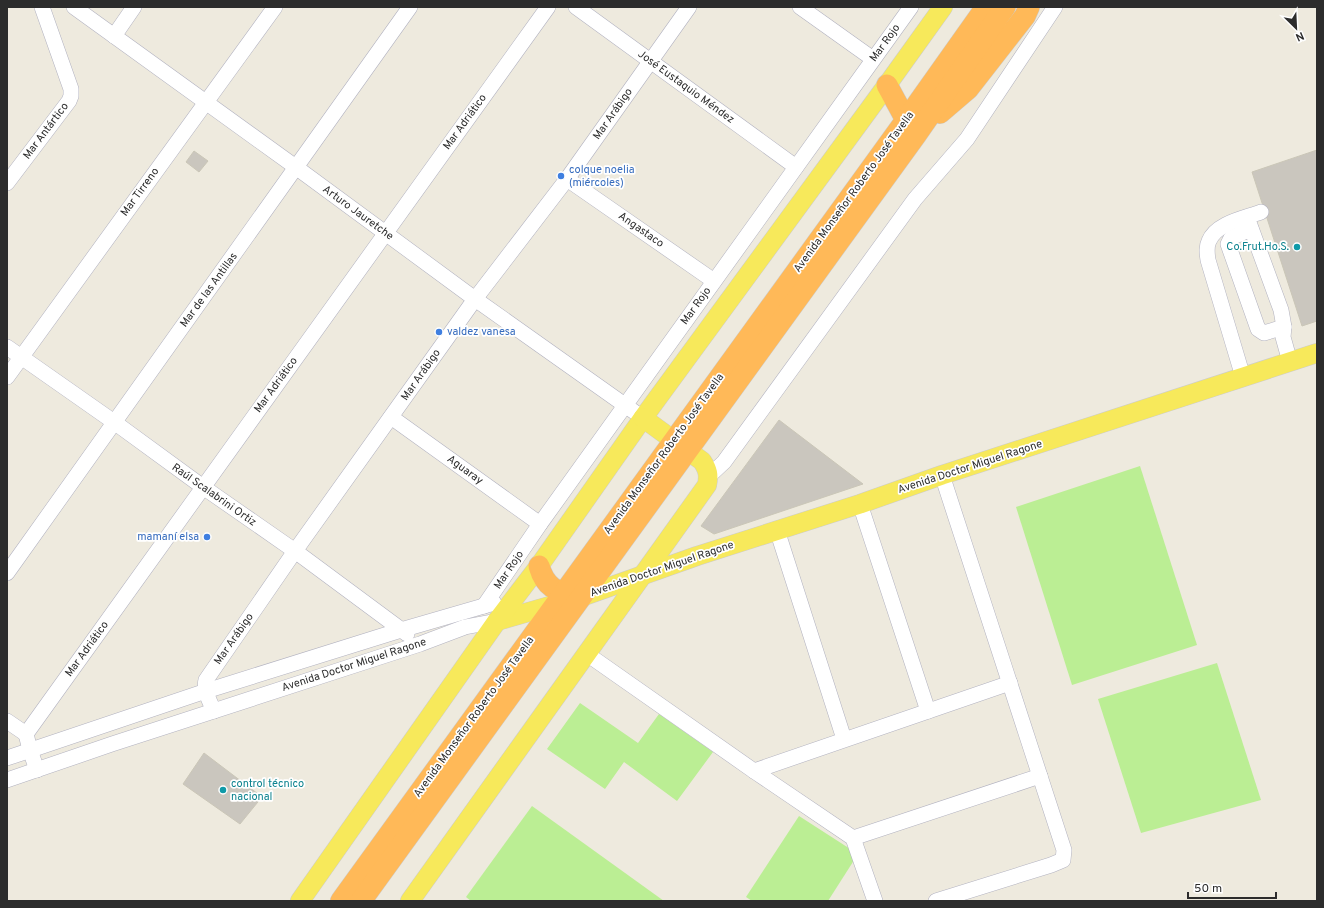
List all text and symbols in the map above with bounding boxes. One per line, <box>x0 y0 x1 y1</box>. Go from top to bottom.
north arrow <box>1276 8 1316 48</box>
street label: Mar Rojo <box>867 21 903 65</box>
text: N <box>1293 28 1306 44</box>
street label: José Eustaquio Méndez <box>635 47 737 127</box>
street label: Mar Arábigo <box>590 86 636 142</box>
street label: Mar Adriático <box>440 91 490 153</box>
street label: Mar Antártico <box>20 100 72 162</box>
street label: Avenida Monseñor Roberto José Tavella <box>791 108 917 275</box>
place label: colque noelia (miércoles) <box>569 163 635 190</box>
street label: Mar Tirreno <box>118 165 162 219</box>
marker: colque noelia (miércoles) <box>556 171 566 181</box>
street label: Arturo Jauretche <box>320 183 396 244</box>
street label: Angastaco <box>615 209 667 251</box>
place label: Co.Frut.Ho.S. <box>1226 240 1289 254</box>
marker: Co.Frut.Ho.S. <box>1292 242 1302 252</box>
street label: Mar de las Antillas <box>177 250 241 330</box>
street label: Mar Rojo <box>678 284 714 328</box>
place label: valdez vanesa <box>447 325 516 339</box>
marker: valdez vanesa <box>434 327 444 337</box>
street label: Mar Arábigo <box>398 347 444 403</box>
street label: Mar Adriático <box>251 354 301 416</box>
street label: Avenida Monseñor Roberto José Tavella <box>601 370 727 537</box>
street label: Avenida Doctor Miguel Ragone <box>896 437 1044 497</box>
street label: Aguaray <box>444 452 486 488</box>
street label: Raúl Scalabrini Ortiz <box>169 460 259 530</box>
place label: mamaní elsa <box>137 530 199 544</box>
marker: mamaní elsa <box>202 532 212 542</box>
street label: Avenida Doctor Miguel Ragone <box>588 538 736 600</box>
street label: Mar Rojo <box>491 548 527 592</box>
street label: Mar Arábigo <box>211 611 257 667</box>
street label: Mar Adriático <box>62 618 112 680</box>
street label: Avenida Monseñor Roberto José Tavella <box>411 633 537 800</box>
street label: Avenida Doctor Miguel Ragone <box>280 635 428 695</box>
place label: control técnico nacional <box>231 777 304 804</box>
marker: control técnico nacional <box>218 785 228 795</box>
scale bar <box>1188 874 1276 900</box>
text: 50 m <box>1194 881 1222 897</box>

